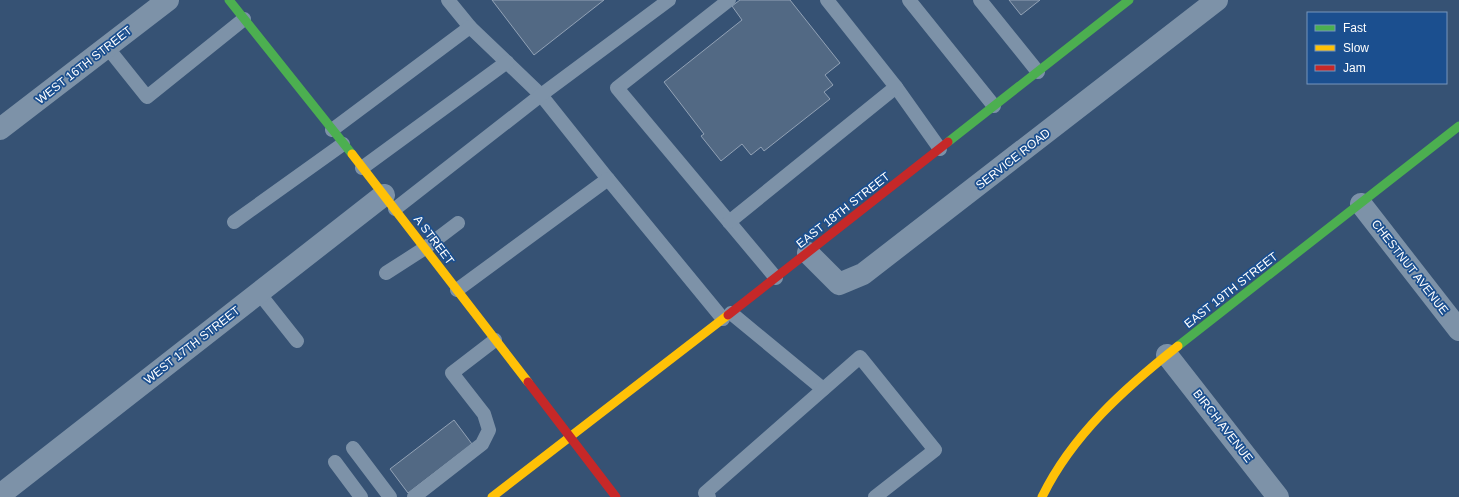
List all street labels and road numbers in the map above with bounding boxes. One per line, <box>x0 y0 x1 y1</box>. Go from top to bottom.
street label: WEST 16TH STREET <box>33 23 135 107</box>
street label: SERVICE ROAD <box>973 125 1053 192</box>
street label: EAST 18TH STREET <box>794 169 893 251</box>
street label: A STREET <box>411 213 457 268</box>
street label: CHESTNUT AVENUE <box>1369 217 1451 317</box>
street label: EAST 19TH STREET <box>1182 249 1281 331</box>
street label: WEST 17TH STREET <box>141 303 243 387</box>
street label: BIRCH AVENUE <box>1190 387 1256 465</box>

